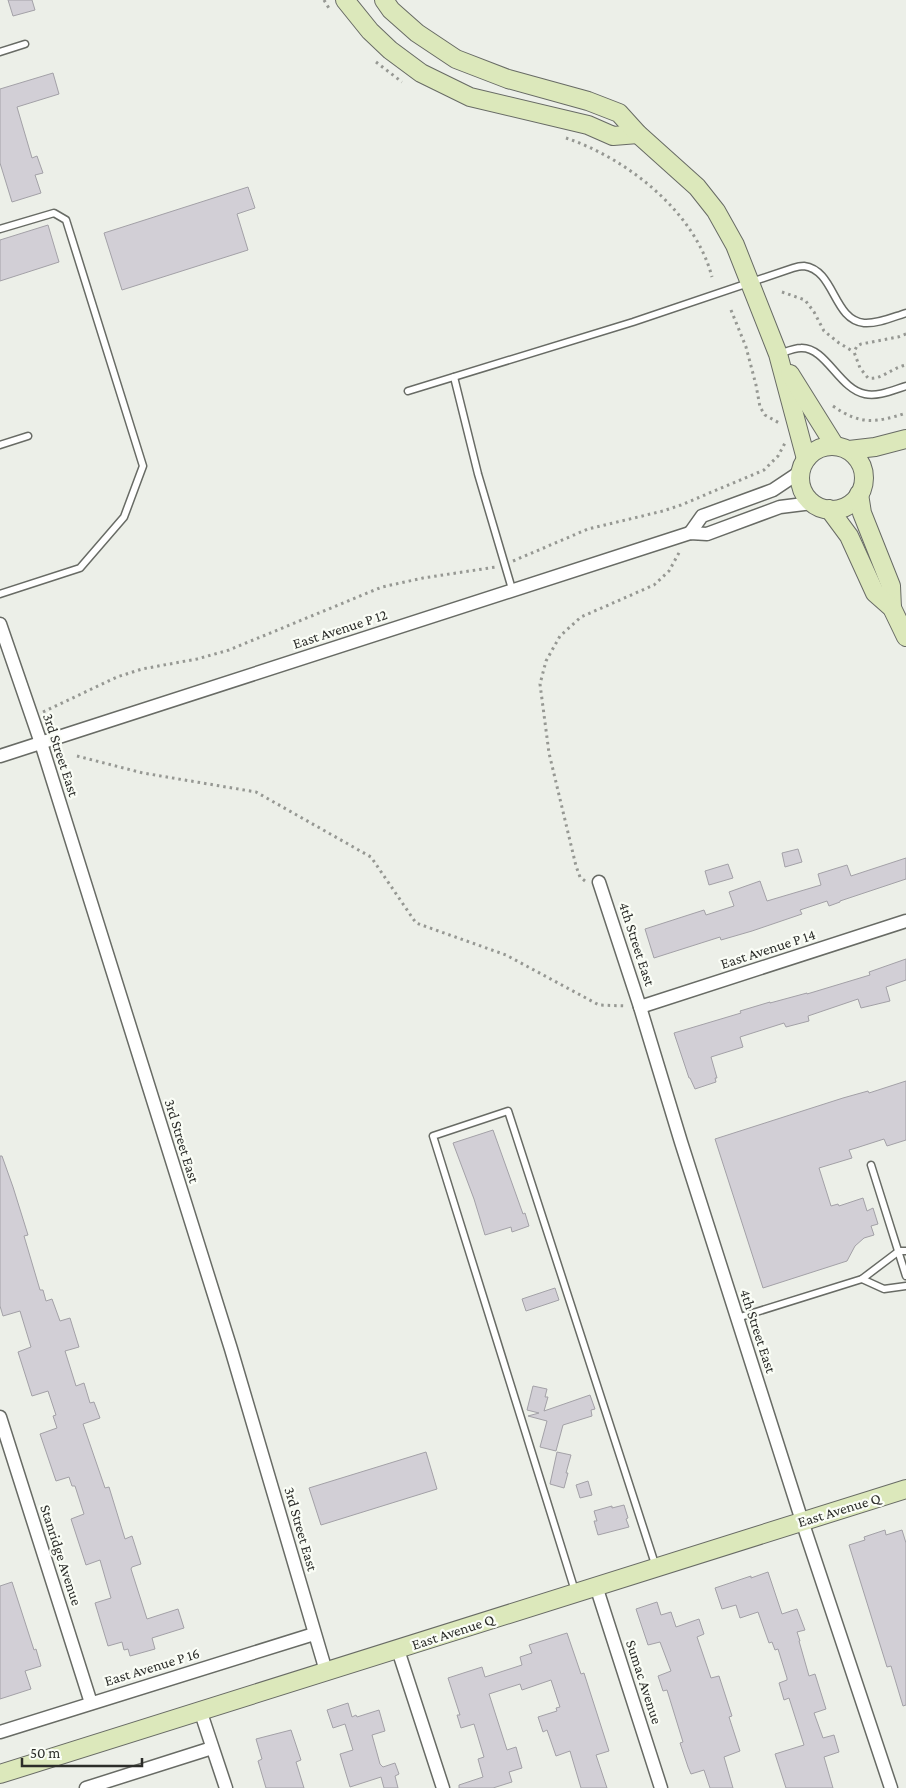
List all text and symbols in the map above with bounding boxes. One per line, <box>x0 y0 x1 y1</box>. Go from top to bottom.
street label: East Avenue P 12 <box>291 606 389 652</box>
street label: 3rd Street East <box>40 711 82 800</box>
street label: 4th Street East <box>616 900 658 989</box>
street label: East Avenue P 14 <box>719 926 817 972</box>
street label: 3rd Street East <box>162 1097 203 1186</box>
street label: 4th Street East <box>737 1287 779 1376</box>
street label: 3rd Street East <box>281 1485 321 1574</box>
street label: East Avenue Q <box>796 1490 883 1530</box>
street label: Stanridge Avenue <box>36 1503 85 1608</box>
street label: East Avenue Q <box>410 1611 497 1653</box>
street label: Sumac Avenue <box>623 1638 665 1726</box>
street label: East Avenue P 16 <box>102 1645 202 1689</box>
scale bar <box>22 1736 142 1768</box>
text: 50 m <box>30 1745 60 1761</box>

